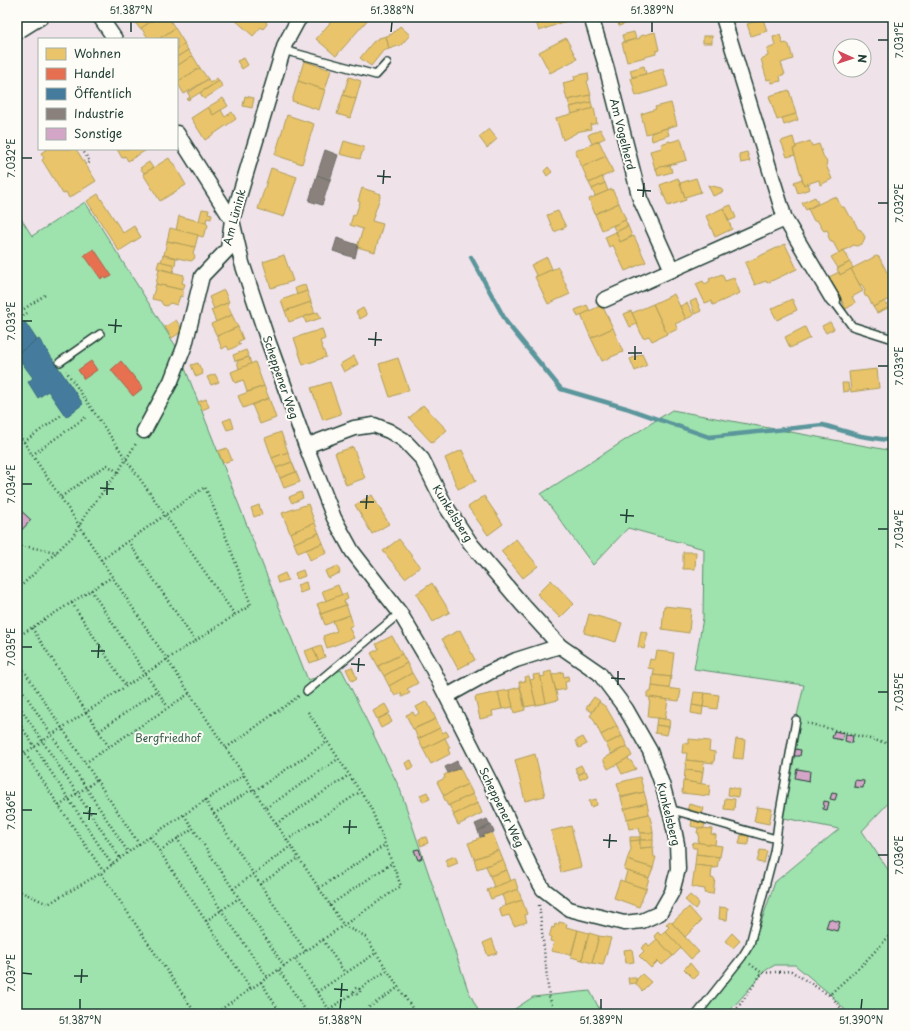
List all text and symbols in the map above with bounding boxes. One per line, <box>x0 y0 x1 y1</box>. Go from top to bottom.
text: 51.387°N <box>109 2 153 17</box>
text: 51.388°N <box>370 2 414 17</box>
text: 51.389°N <box>630 2 674 17</box>
text: 7.031°E <box>891 22 906 58</box>
legend <box>38 38 178 150</box>
north arrow <box>832 38 872 78</box>
text: Wohnen <box>74 44 121 62</box>
text: N <box>854 54 871 64</box>
text: Handel <box>74 64 114 82</box>
text: Öffentlich <box>74 84 132 102</box>
street label: Am Vogelherd <box>606 96 640 172</box>
text: Industrie <box>74 104 124 122</box>
text: Sonstige <box>74 124 122 142</box>
text: 7.032°E <box>3 138 18 178</box>
text: 7.032°E <box>891 183 906 223</box>
street label: Am Lünink <box>218 187 250 247</box>
text: 7.033°E <box>3 302 18 340</box>
street label: Scheppener Weg <box>259 333 303 421</box>
text: 7.033°E <box>891 347 906 385</box>
text: 7.034°E <box>3 464 18 504</box>
street label: Kunkelsberg <box>429 481 477 545</box>
text: 7.034°E <box>891 509 906 549</box>
text: 7.035°E <box>3 628 18 666</box>
text: 7.035°E <box>891 673 906 711</box>
park label: Bergfriedhof <box>135 729 202 746</box>
street label: Scheppener Weg <box>475 764 529 850</box>
street label: Kunkelsberg <box>653 781 685 847</box>
text: 7.036°E <box>3 790 18 830</box>
text: 7.036°E <box>891 835 906 875</box>
text: 7.037°E <box>3 954 18 992</box>
text: 51.387°N <box>58 1012 102 1027</box>
text: 51.388°N <box>318 1012 362 1027</box>
text: 51.389°N <box>579 1012 623 1027</box>
text: 51.390°N <box>839 1012 883 1027</box>

